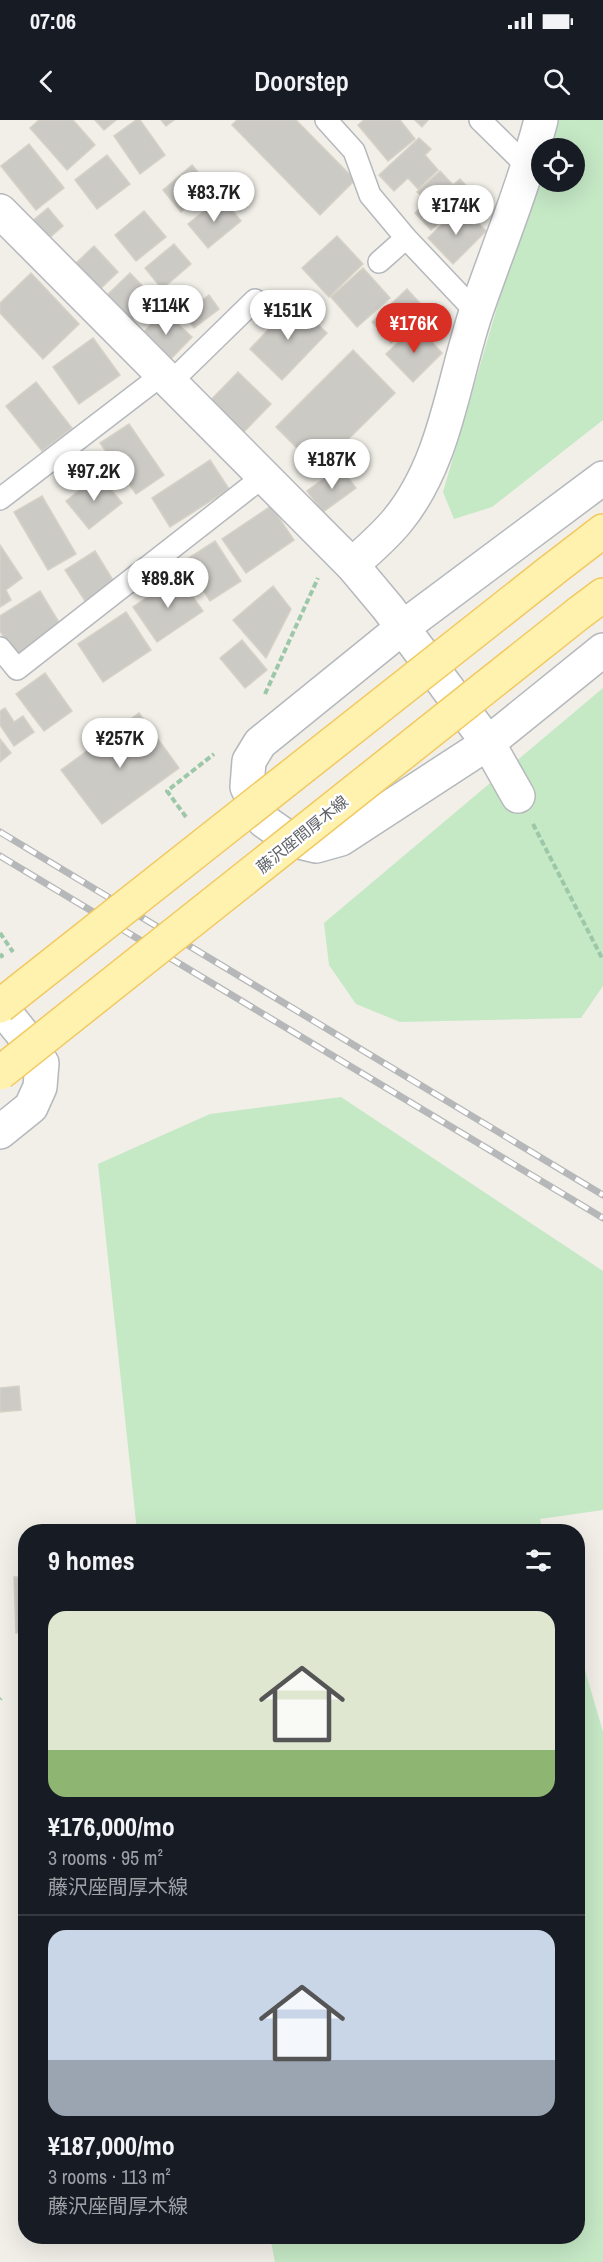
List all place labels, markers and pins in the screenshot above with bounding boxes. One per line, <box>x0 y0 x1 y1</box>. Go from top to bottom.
pin: ¥83.7K <box>165 172 263 223</box>
pin: ¥174K <box>414 185 498 236</box>
pin: ¥114K <box>124 285 208 336</box>
pin: ¥151K <box>246 290 330 341</box>
pin: ¥176K <box>372 303 456 354</box>
pin: ¥187K <box>290 439 374 490</box>
pin: ¥97.2K <box>45 451 143 502</box>
pin: ¥89.8K <box>119 558 217 609</box>
pin: ¥257K <box>78 718 162 769</box>

